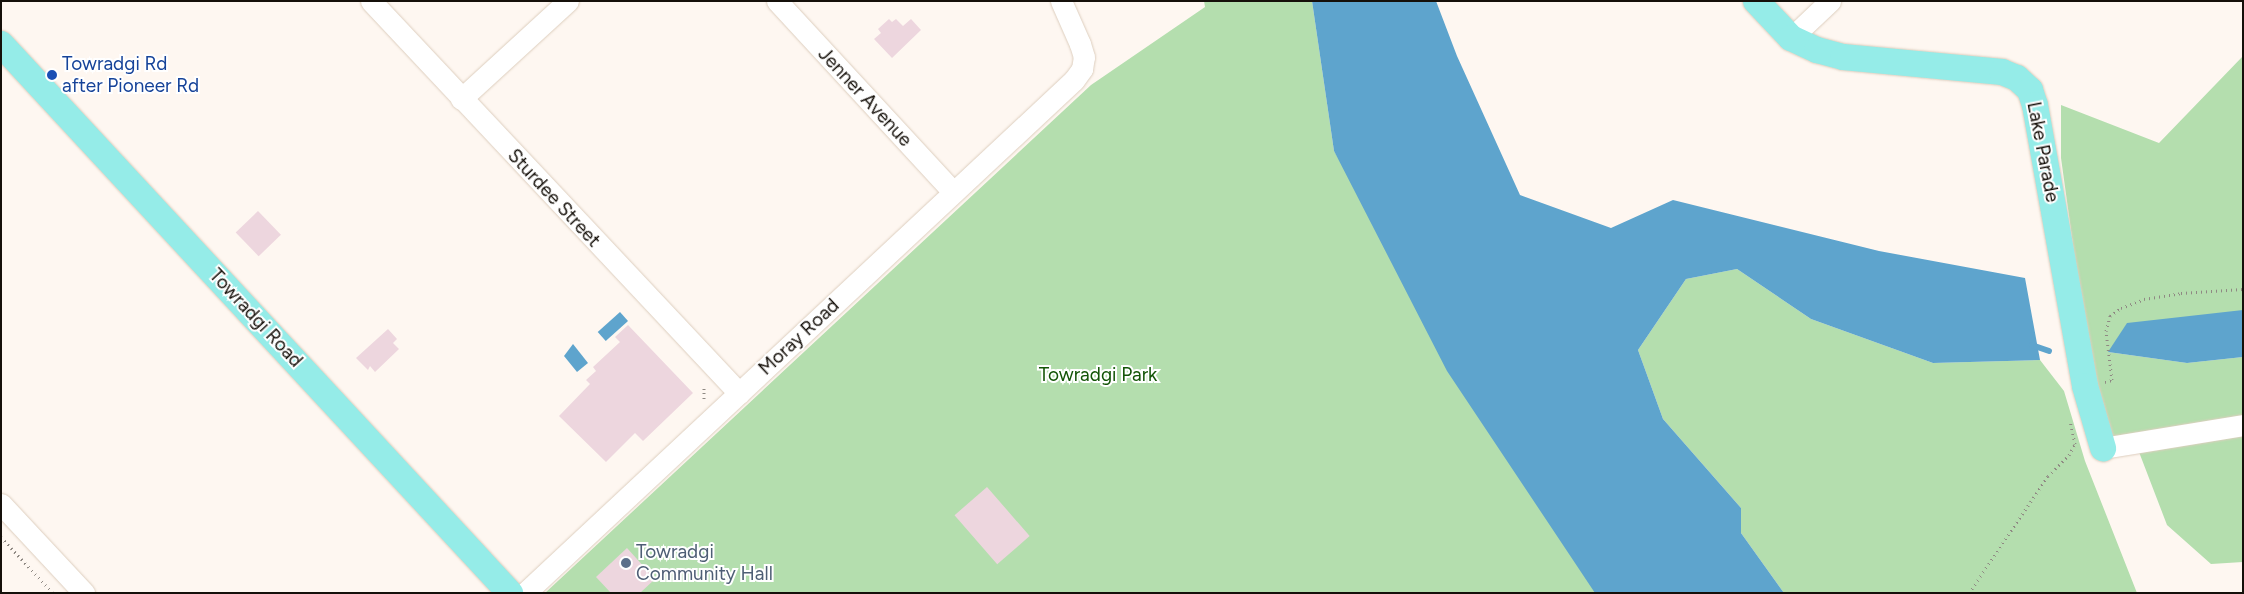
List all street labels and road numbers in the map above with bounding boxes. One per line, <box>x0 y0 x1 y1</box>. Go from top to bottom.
street label: Jenner Avenue <box>813 43 917 151</box>
street label: Lake Parade <box>2022 100 2064 204</box>
street label: Sturdee Street <box>503 144 605 252</box>
street label: Towradgi Road <box>205 264 307 372</box>
street label: Moray Road <box>754 294 844 380</box>

